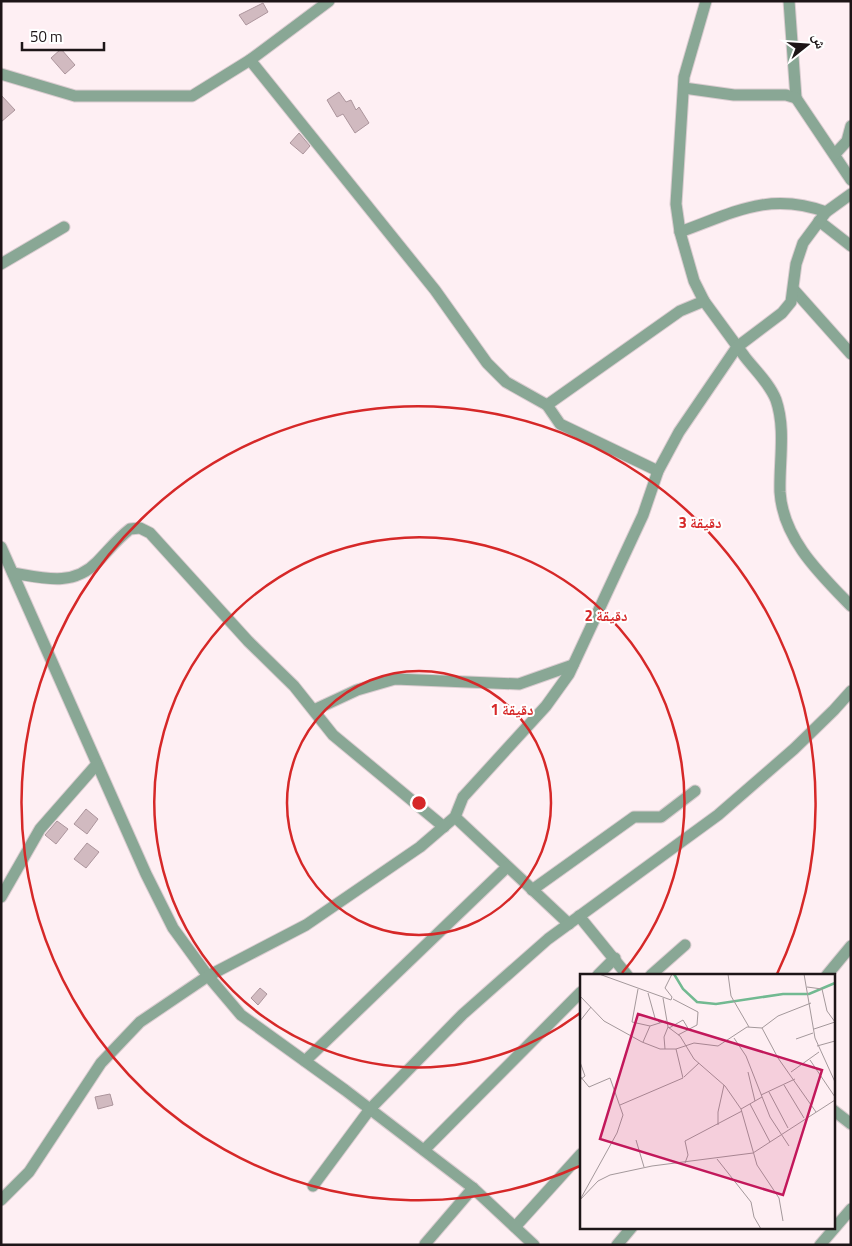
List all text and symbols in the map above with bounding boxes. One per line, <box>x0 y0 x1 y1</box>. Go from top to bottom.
scale bar <box>22 20 105 52</box>
north arrow <box>782 20 832 70</box>
text: 50 m <box>30 25 63 48</box>
text: ش <box>808 31 832 51</box>
text: 3 دقيقة <box>678 511 722 534</box>
text: 2 دقيقة <box>584 604 628 627</box>
text: 1 دقيقة <box>490 698 534 721</box>
centre of rings <box>410 794 428 812</box>
inset map <box>580 974 834 1228</box>

